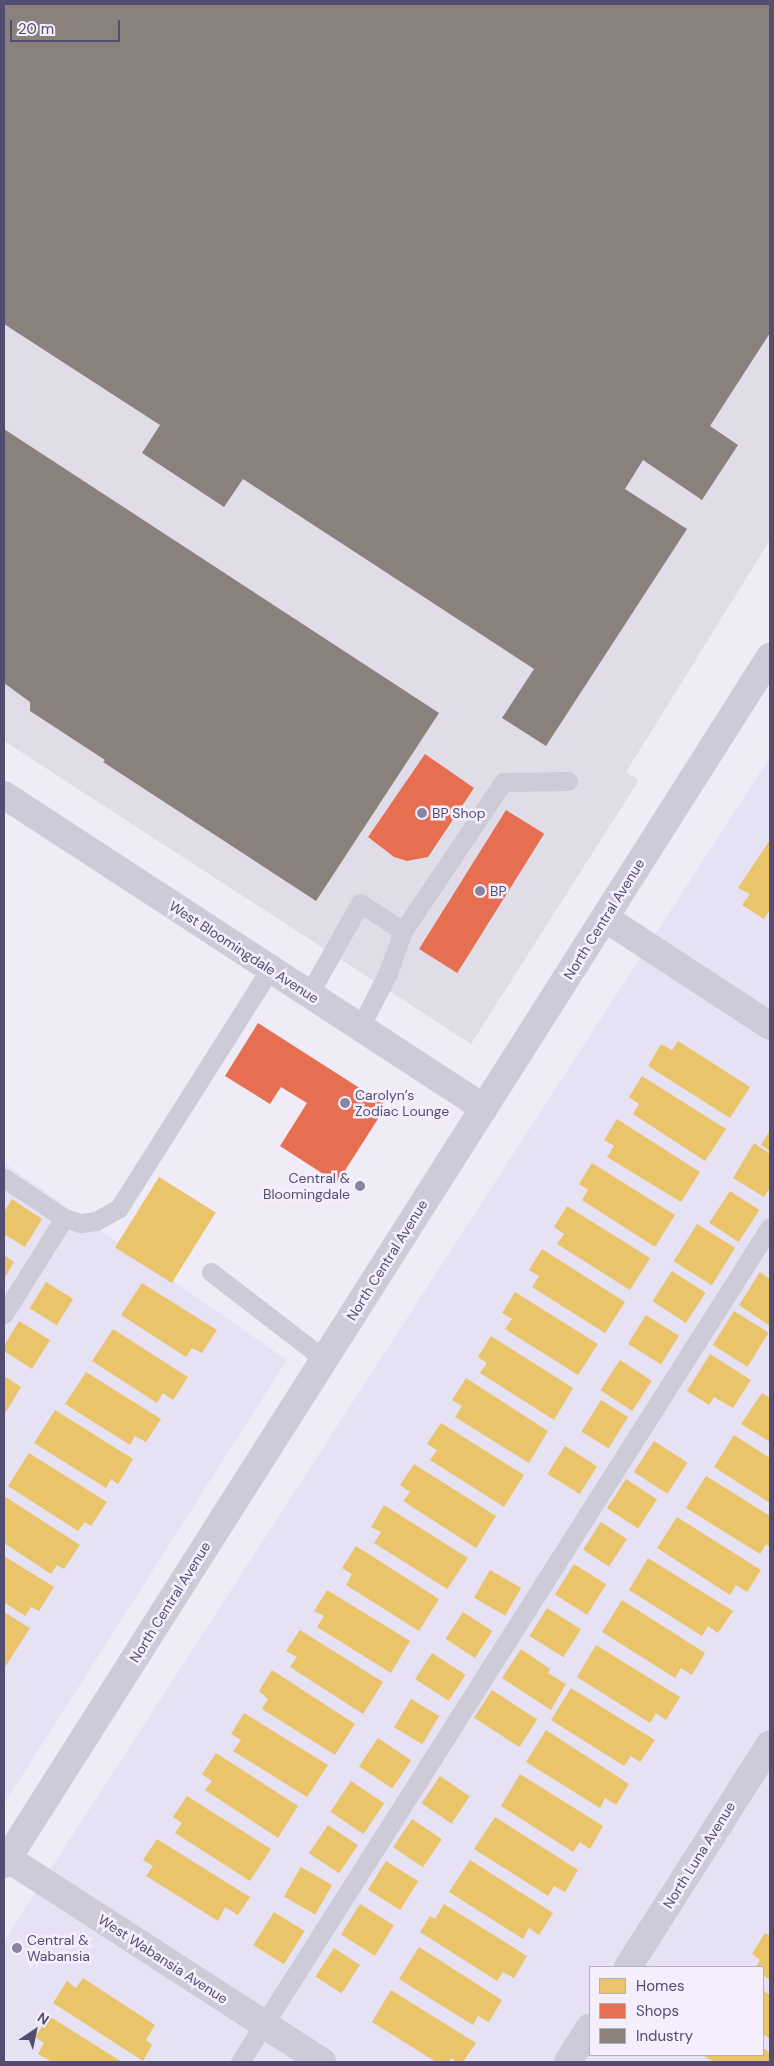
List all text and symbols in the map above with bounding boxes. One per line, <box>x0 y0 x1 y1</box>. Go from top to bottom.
scale bar <box>12 10 122 42</box>
text: 20 m <box>18 19 54 39</box>
place label: BP Shop <box>432 805 486 821</box>
marker: BP Shop <box>416 807 428 819</box>
street label: North Central Avenue <box>560 856 648 982</box>
place label: BP <box>490 883 507 899</box>
marker: BP <box>474 885 486 897</box>
street label: West Bloomingdale Avenue <box>166 897 322 1007</box>
place label: Carolyn’s Zodiac Lounge <box>355 1087 449 1120</box>
marker: Carolyn’s Zodiac Lounge <box>339 1097 351 1109</box>
place label: Central & Bloomingdale <box>263 1170 350 1202</box>
marker: Central & Bloomingdale <box>354 1180 366 1192</box>
street label: North Central Avenue <box>343 1197 431 1323</box>
street label: North Central Avenue <box>126 1539 214 1665</box>
street label: North Luna Avenue <box>659 1798 739 1912</box>
street label: West Wabansia Avenue <box>95 1911 231 2007</box>
place label: Central & Wabansia <box>27 1932 90 1964</box>
marker: Central & Wabansia <box>11 1942 23 1954</box>
legend <box>589 1966 764 2056</box>
text: Homes <box>636 1976 685 1996</box>
text: Shops <box>636 2001 679 2021</box>
north arrow <box>10 2006 60 2056</box>
text: N <box>34 2008 53 2029</box>
text: Industry <box>636 2026 693 2046</box>

